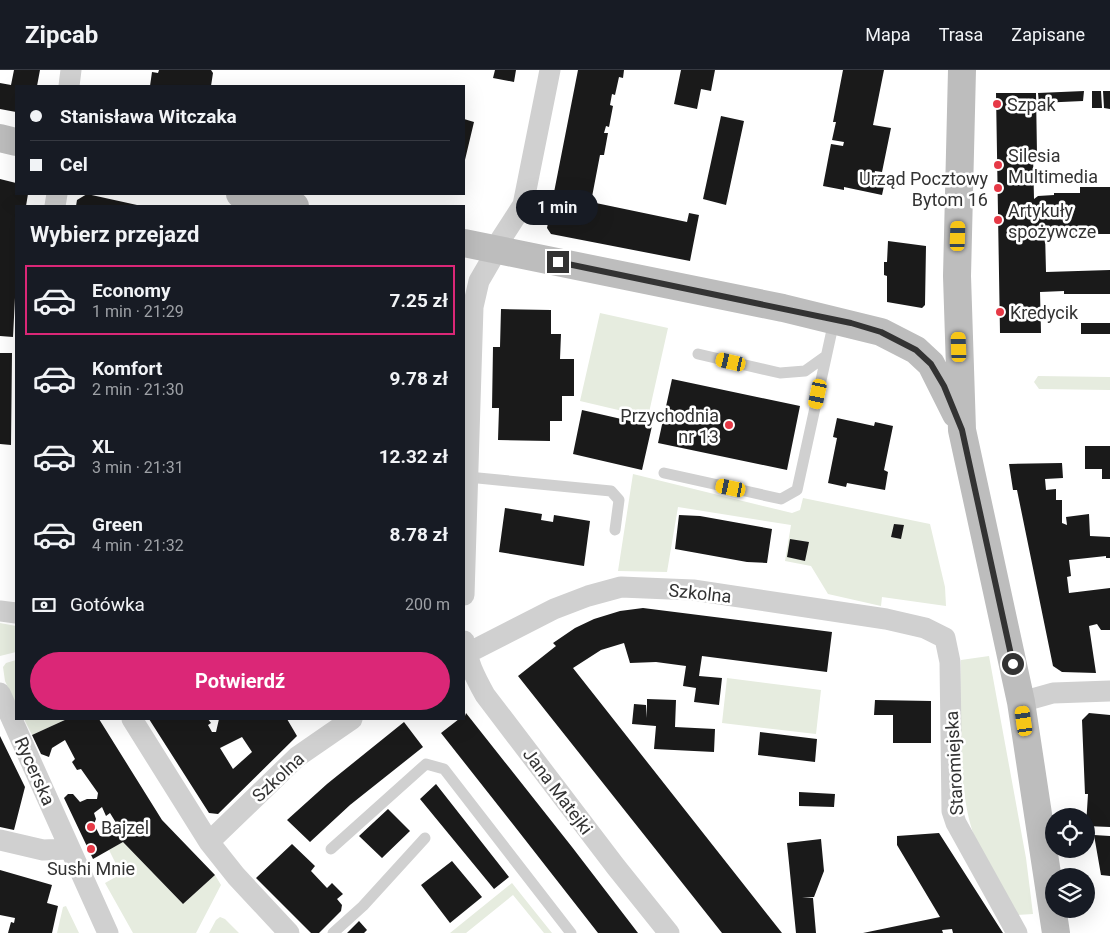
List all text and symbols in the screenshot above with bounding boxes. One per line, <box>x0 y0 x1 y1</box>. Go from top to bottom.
text: Zipcab <box>25 21 98 49</box>
text: Mapa <box>865 24 911 45</box>
text: Trasa <box>939 24 983 45</box>
text: Zapisane <box>1011 24 1085 45</box>
place label: Szpak <box>1007 94 1057 115</box>
marker: Szpak <box>991 98 1003 110</box>
text: Stanisława Witczaka <box>60 105 237 128</box>
place label: Silesia Multimedia <box>1008 145 1098 187</box>
text: Cel <box>60 153 88 176</box>
marker: Silesia Multimedia <box>992 159 1004 171</box>
place label: Urząd Pocztowy Bytom 16 <box>859 168 988 210</box>
marker: Urząd Pocztowy Bytom 16 <box>992 182 1004 194</box>
callout: 1 min <box>517 190 599 224</box>
text: 1 min <box>537 198 577 217</box>
place label: Artykuły spożywcze <box>1008 200 1096 242</box>
marker: Artykuły spożywcze <box>992 214 1004 226</box>
car <box>949 221 966 251</box>
text: Wybierz przejazd <box>30 222 199 247</box>
route end <box>547 251 569 273</box>
icon: car <box>32 278 77 323</box>
text: Economy <box>92 279 171 302</box>
text: 7.25 zł <box>390 289 448 312</box>
text: 1 min · 21:29 <box>92 302 184 321</box>
place label: Kredycik <box>1010 302 1079 323</box>
marker: Kredycik <box>994 306 1006 318</box>
car <box>950 332 967 362</box>
car <box>714 351 747 373</box>
icon: car <box>32 356 77 401</box>
text: Komfort <box>92 357 162 380</box>
text: 9.78 zł <box>390 367 448 390</box>
car <box>807 378 828 410</box>
text: 2 min · 21:30 <box>92 380 184 399</box>
place label: Przychodnia nr 13 <box>620 405 719 447</box>
marker: Przychodnia nr 13 <box>723 419 735 431</box>
icon: car <box>32 434 77 479</box>
text: XL <box>92 435 114 458</box>
text: 12.32 zł <box>379 445 448 468</box>
text: 3 min · 21:31 <box>92 458 184 477</box>
car <box>714 478 747 498</box>
icon: car <box>32 512 77 557</box>
text: Green <box>92 513 143 536</box>
text: 8.78 zł <box>390 523 448 546</box>
text: 4 min · 21:32 <box>92 536 184 555</box>
street label: Szkolna <box>668 579 732 607</box>
icon: cash <box>30 591 58 619</box>
text: Gotówka <box>70 593 145 616</box>
text: 200 m <box>405 595 450 614</box>
button: Potwierdź <box>30 652 450 710</box>
route start <box>1002 653 1024 675</box>
car <box>1014 705 1033 737</box>
street label: Staromiejska <box>941 710 967 816</box>
street label: Rycerska <box>11 733 59 809</box>
street label: Jana Matejki <box>519 744 597 838</box>
street label: Szkolna <box>248 748 308 806</box>
map controls <box>1045 808 1095 918</box>
button: locate <box>1045 808 1095 858</box>
place label: Bajzel <box>101 817 149 838</box>
marker: Bajzel <box>85 821 97 833</box>
marker: Sushi Mnie <box>85 843 97 855</box>
place label: Sushi Mnie <box>47 858 135 879</box>
button: layers <box>1045 868 1095 918</box>

